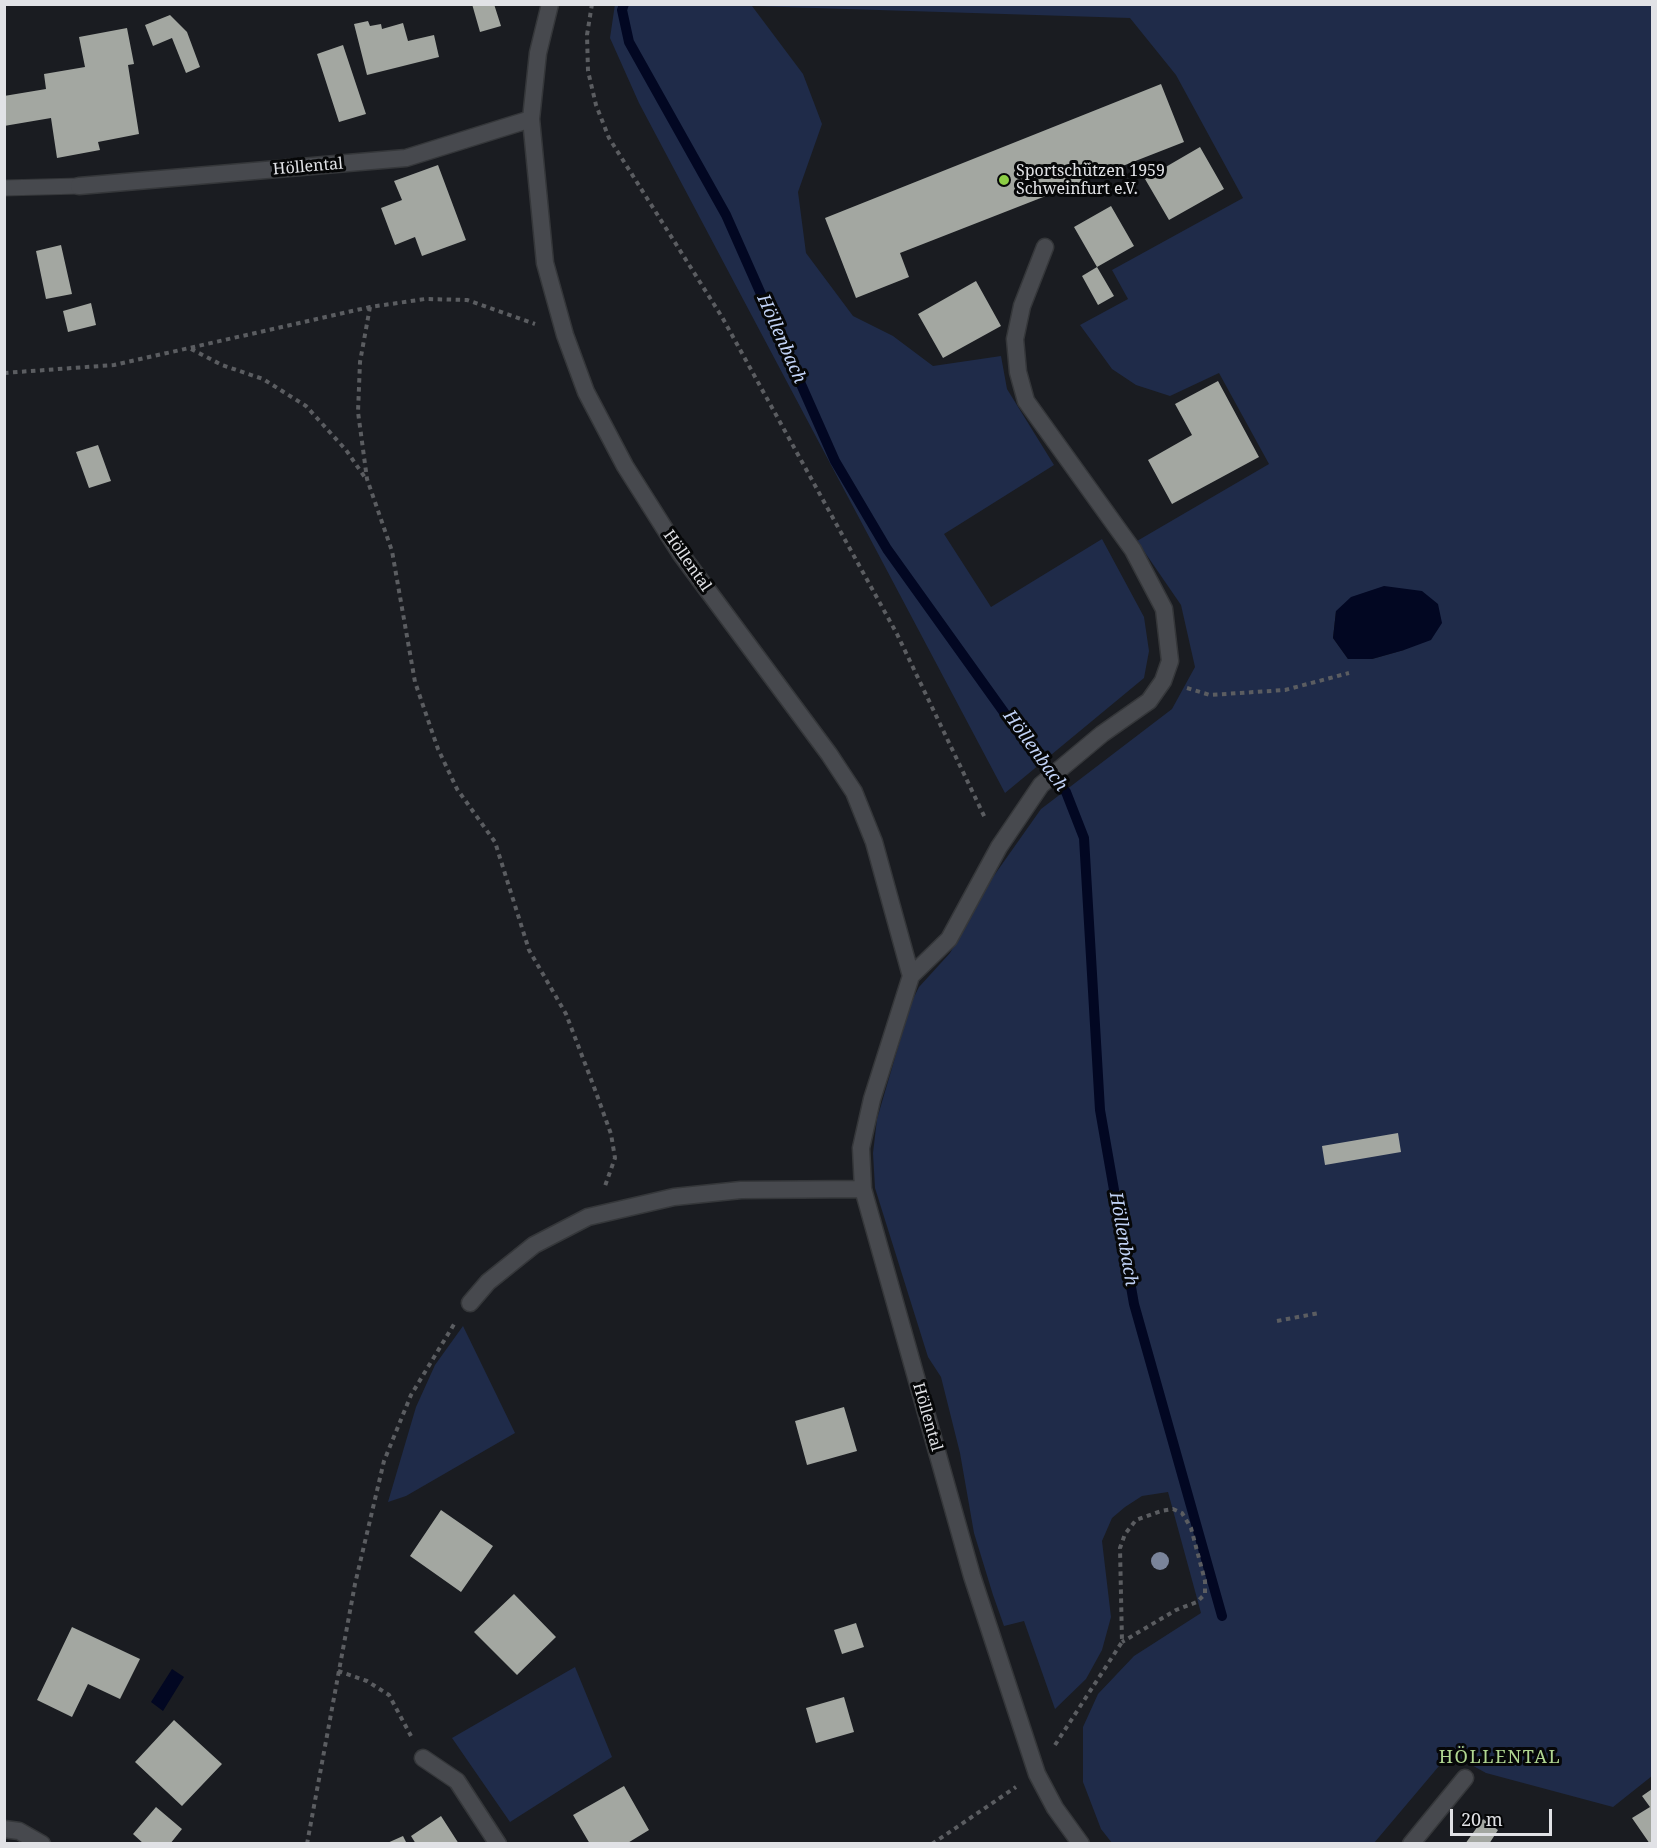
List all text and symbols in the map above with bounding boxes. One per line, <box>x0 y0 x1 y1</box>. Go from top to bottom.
street label: Höllental <box>272 154 344 180</box>
place label: Sportschützen 1959 Schweinfurt e.V. <box>1016 161 1165 199</box>
marker: Sportschützen 1959 Schweinfurt e.V. <box>997 173 1011 187</box>
water label: Höllenbach <box>752 291 810 387</box>
street label: Höllental <box>659 527 715 595</box>
water label: Höllenbach <box>998 706 1072 796</box>
water label: Höllenbach <box>1104 1190 1142 1288</box>
street label: Höllental <box>908 1381 946 1453</box>
district label: HÖLLENTAL <box>1439 1747 1561 1769</box>
scale bar <box>1453 1797 1555 1835</box>
text: 20 m <box>1461 1807 1503 1831</box>

